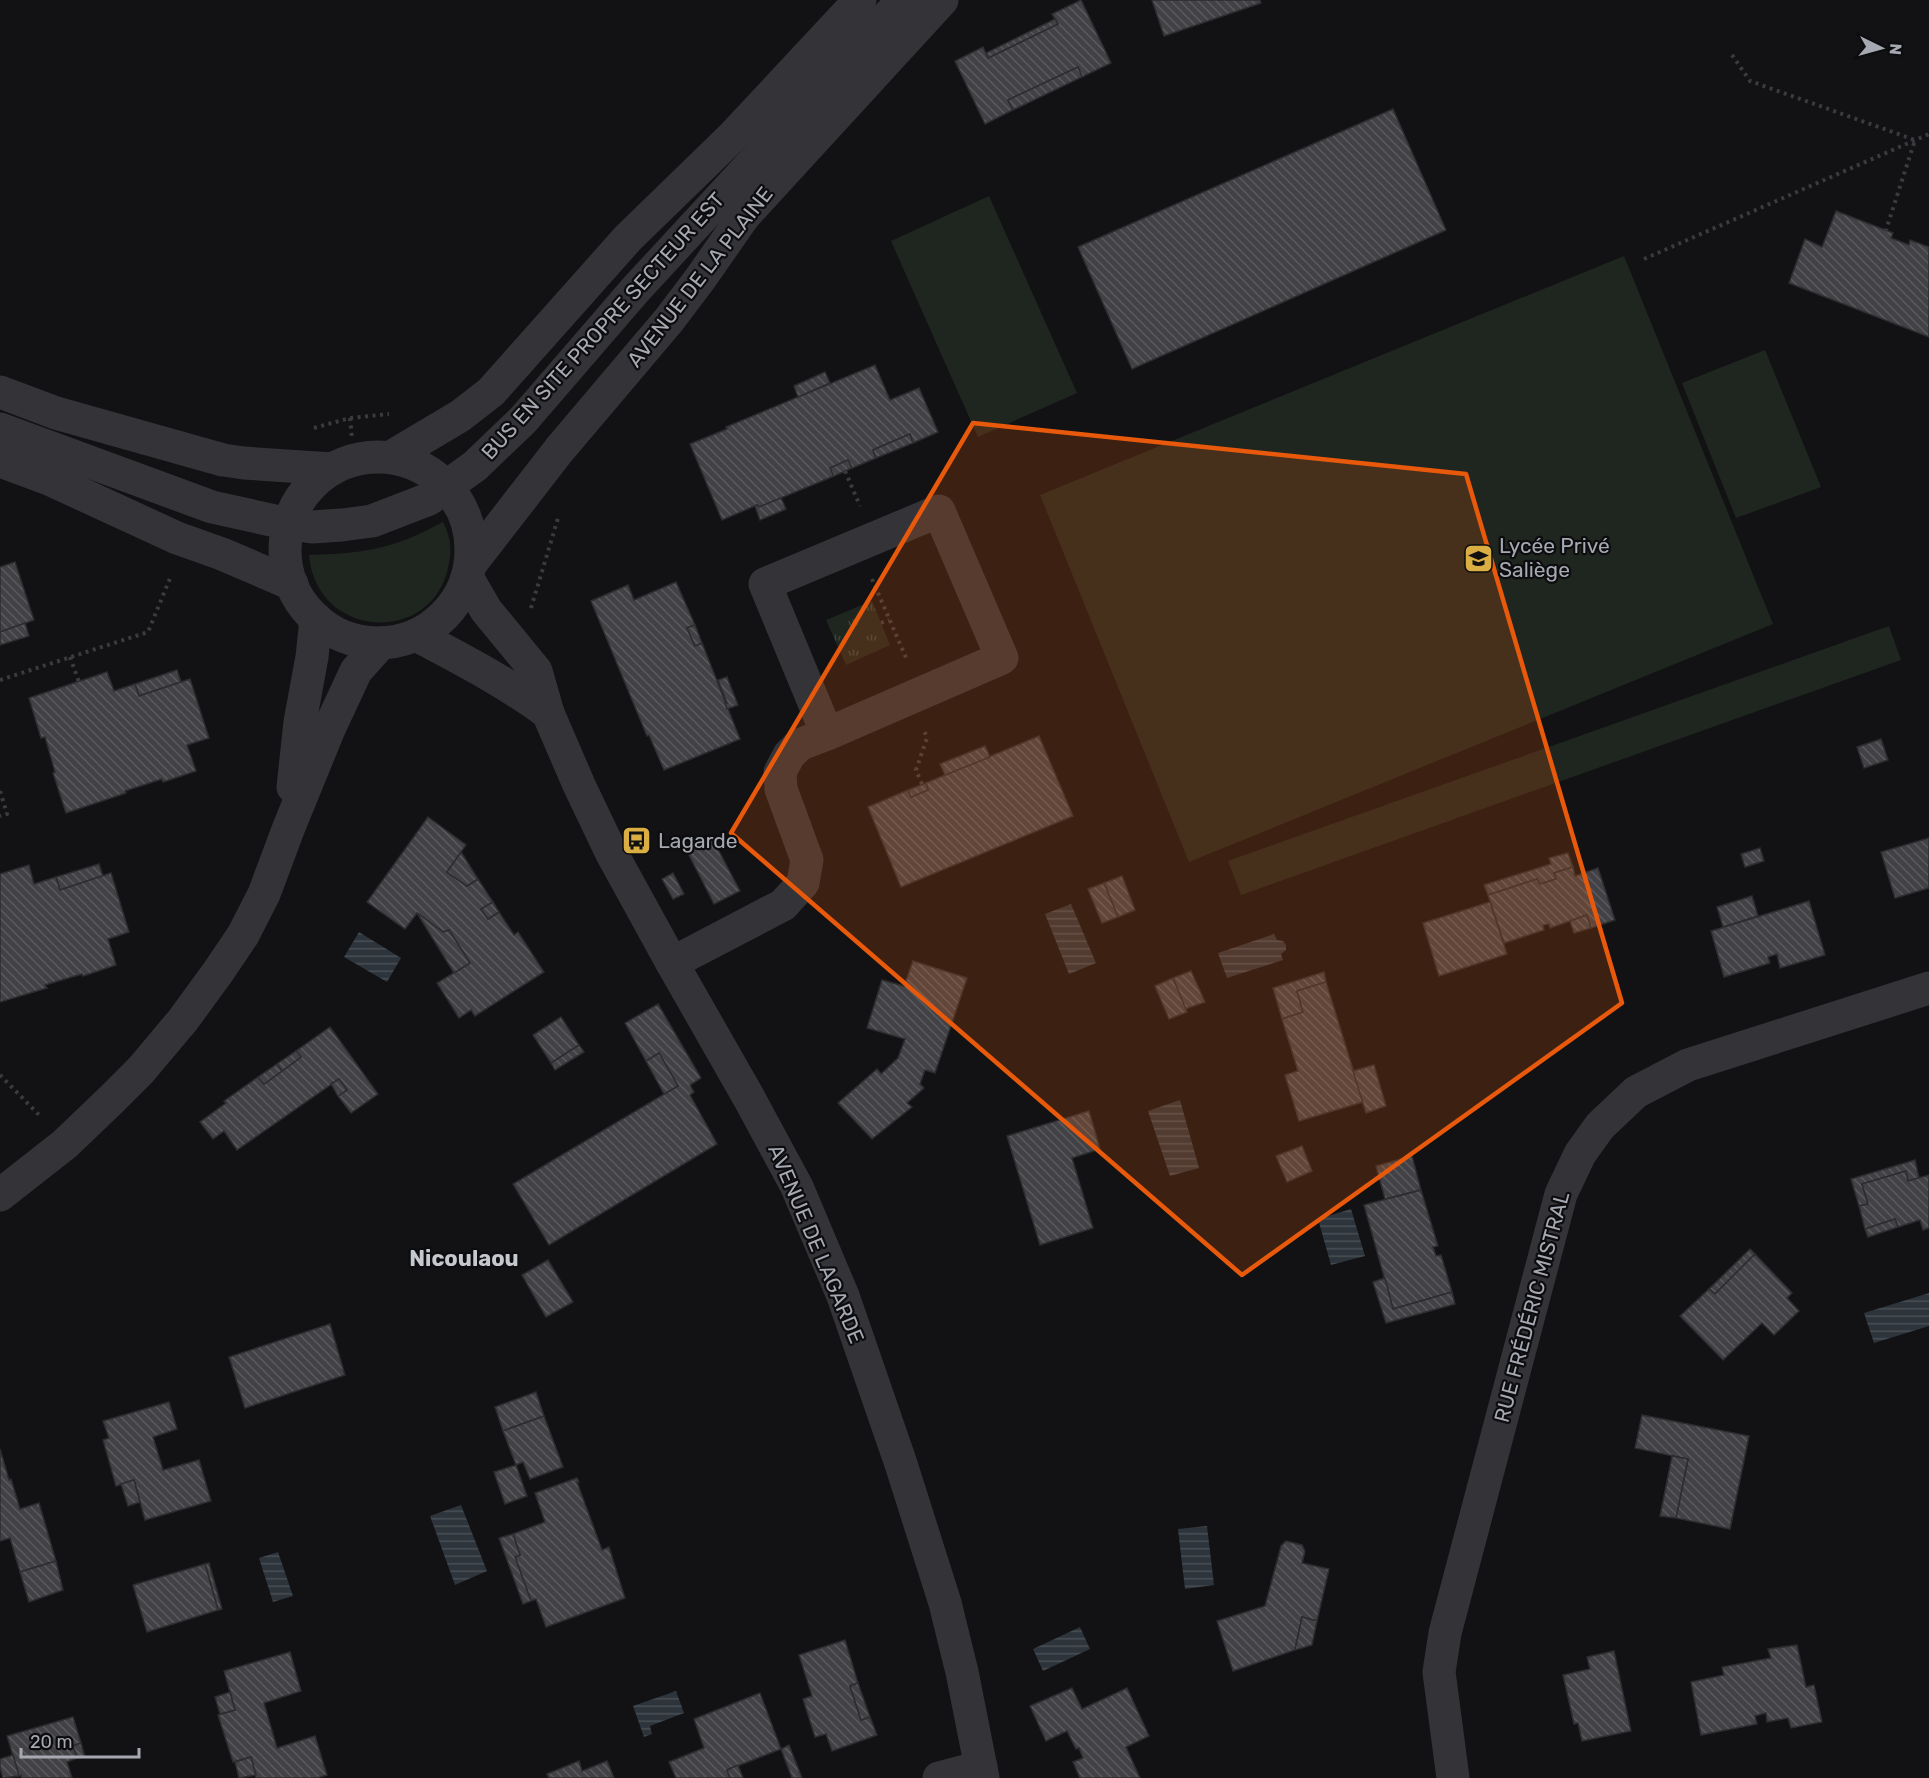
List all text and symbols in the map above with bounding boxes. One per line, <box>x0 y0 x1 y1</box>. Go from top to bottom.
north arrow <box>1851 18 1911 78</box>
text: N <box>1885 43 1905 56</box>
street label: AVENUE DE LA PLAINE <box>621 182 778 372</box>
street label: BUS EN SITE PROPRE SECTEUR EST <box>476 187 729 464</box>
place label: Lycée Privé Saliège <box>1499 533 1610 582</box>
school or university icon: Lycée Privé Saliège <box>1462 542 1494 574</box>
bus stop icon: Lagarde <box>621 825 653 857</box>
place label: Lagarde <box>658 828 738 853</box>
street label: AVENUE DE LAGARDE <box>763 1141 870 1347</box>
street label: RUE FRÉDÉRIC MISTRAL <box>1489 1189 1574 1425</box>
district label: Nicoulaou <box>409 1245 519 1272</box>
scale bar <box>21 1721 140 1759</box>
text: 20 m <box>30 1731 72 1753</box>

